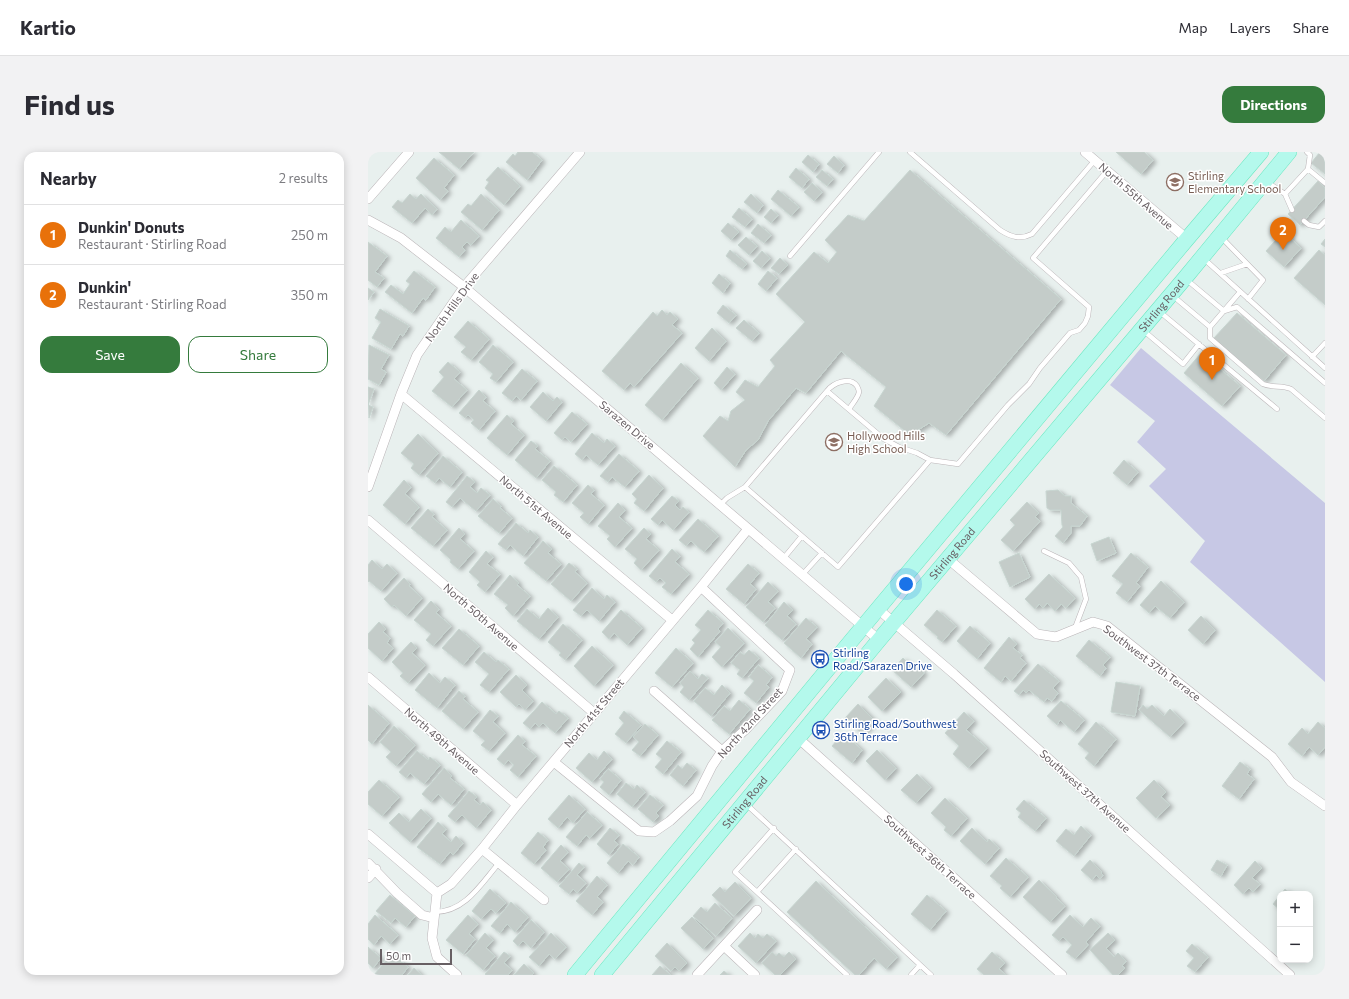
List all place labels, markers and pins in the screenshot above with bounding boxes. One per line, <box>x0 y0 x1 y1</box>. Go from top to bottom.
place label: Stirling Elementary School <box>1188 169 1281 195</box>
school or university icon: Stirling Elementary School <box>1165 172 1185 192</box>
pin: 2 <box>1270 217 1296 250</box>
pin: 1 <box>1199 347 1225 380</box>
place label: Hollywood Hills High School <box>847 429 925 455</box>
school or university icon: Hollywood Hills High School <box>824 432 844 452</box>
place label: Stirling Road/Sarazen Drive <box>833 646 932 672</box>
bus stop icon: Stirling Road/Sarazen Drive <box>810 649 830 669</box>
place label: Stirling Road/Southwest 36th Terrace <box>834 717 957 743</box>
bus stop icon: Stirling Road/Southwest 36th Terrace <box>811 720 831 740</box>

